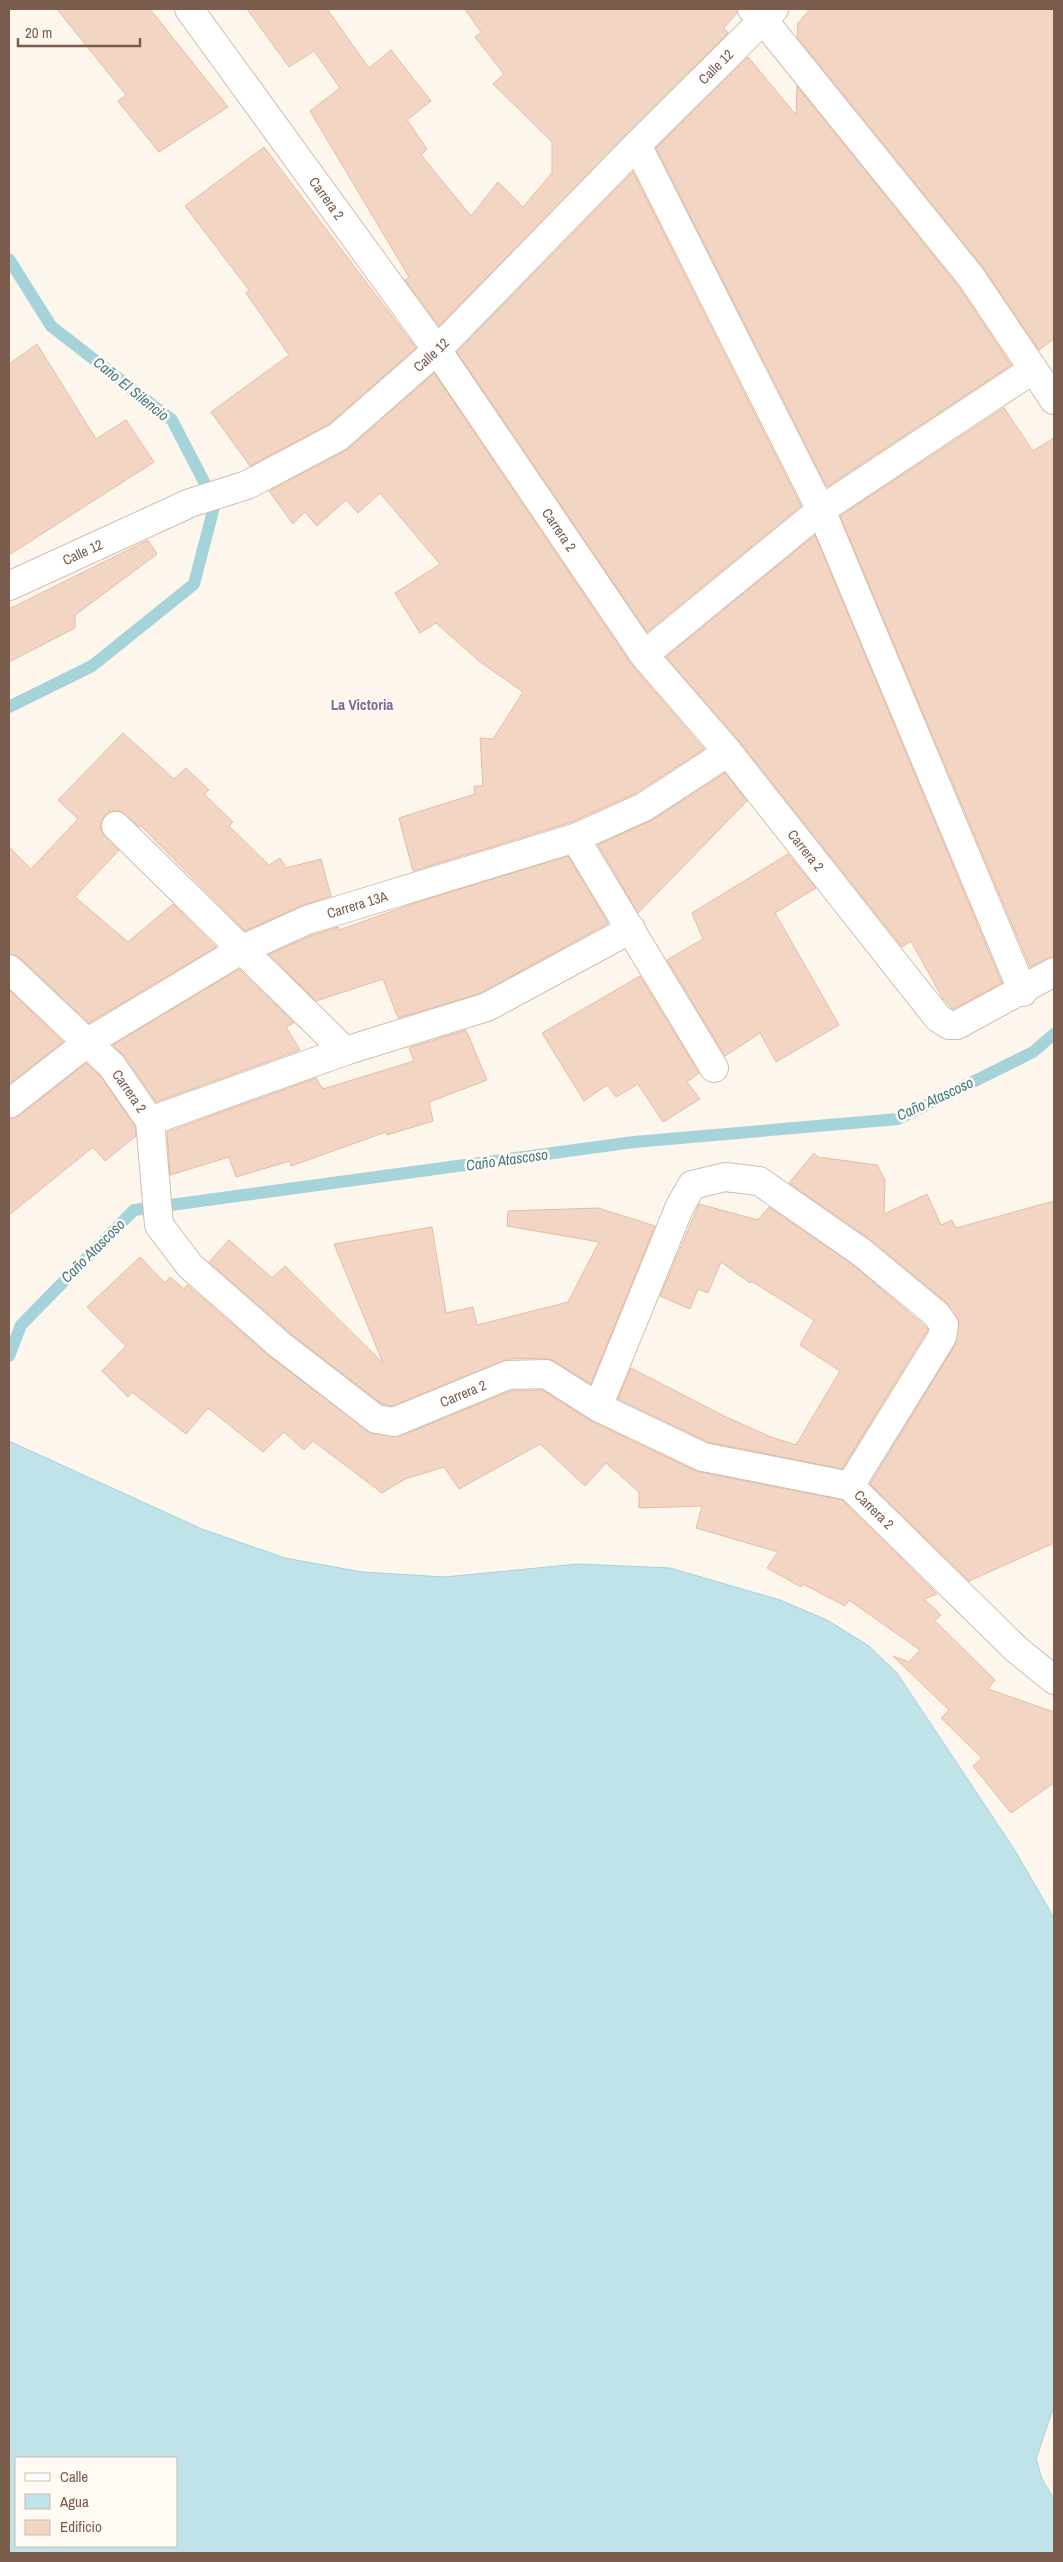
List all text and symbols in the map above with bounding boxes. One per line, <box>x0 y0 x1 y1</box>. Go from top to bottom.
scale bar <box>18 15 140 47</box>
text: 20 m <box>25 22 52 43</box>
street label: Calle 12 <box>694 46 737 88</box>
street label: Carrera 2 <box>305 173 348 223</box>
street label: Calle 12 <box>410 334 453 376</box>
water label: Caño El Silencio <box>89 352 174 426</box>
street label: Carrera 2 <box>538 505 580 555</box>
street label: Calle 12 <box>60 535 106 569</box>
district label: La Victoria <box>331 694 394 715</box>
street label: Carrera 2 <box>784 826 828 875</box>
street label: Carrera 13A <box>325 887 390 922</box>
street label: Carrera 2 <box>108 1066 151 1116</box>
water label: Caño Atascoso <box>893 1072 977 1126</box>
water label: Caño Atascoso <box>465 1143 549 1176</box>
water label: Caño Atascoso <box>56 1214 129 1287</box>
street label: Carrera 2 <box>437 1376 489 1411</box>
street label: Carrera 2 <box>850 1486 898 1533</box>
legend <box>15 2457 178 2547</box>
text: Calle <box>60 2466 88 2487</box>
text: Agua <box>59 2491 89 2512</box>
text: Edificio <box>60 2516 102 2537</box>

